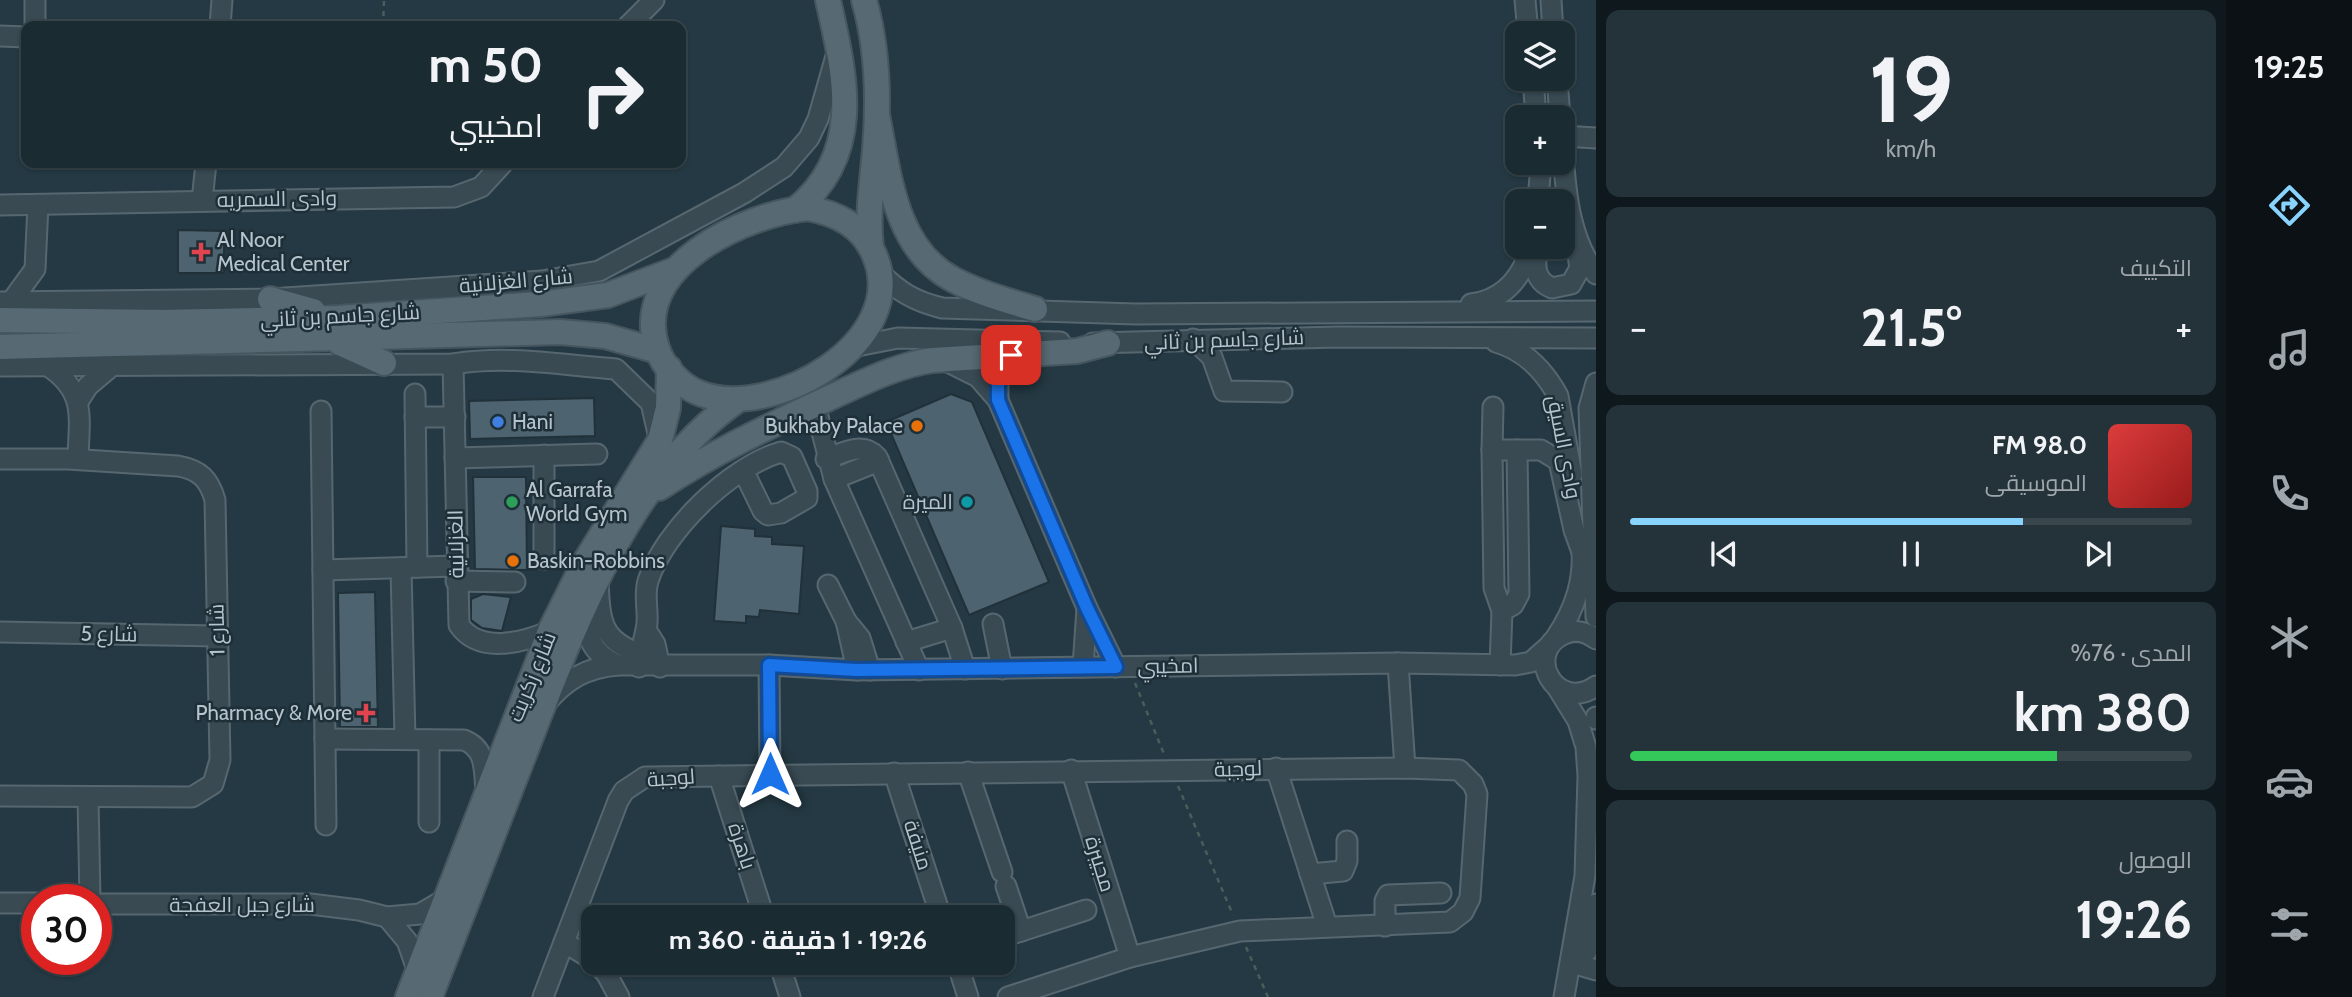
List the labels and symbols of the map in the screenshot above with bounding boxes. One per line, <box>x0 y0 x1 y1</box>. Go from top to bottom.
street label: وادى السمريه <box>217 185 337 213</box>
place label: Al Noor Medical Center <box>217 227 350 276</box>
marker: Al Noor Medical Center <box>191 242 211 262</box>
street label: شارع الغزلانية <box>458 263 574 300</box>
street label: شارع جاسم بن ثاني <box>259 299 421 336</box>
street label: شارع جاسم بن ثاني <box>1144 324 1305 359</box>
pin <box>981 325 1041 385</box>
street label: وادى السيق <box>1541 393 1587 501</box>
place label: Hani <box>512 409 553 434</box>
place label: Bukhaby Palace <box>765 413 903 438</box>
marker: Hani <box>490 414 506 430</box>
marker: Bukhaby Palace <box>909 418 925 434</box>
place label: Al Garrafa World Gym <box>526 477 627 526</box>
place label: الميرة <box>903 489 953 514</box>
marker: Al Garrafa World Gym <box>504 494 520 510</box>
marker: الميرة <box>959 494 975 510</box>
street label: الغزلانية <box>442 510 469 578</box>
place label: Baskin-Robbins <box>527 548 665 573</box>
marker: Baskin-Robbins <box>505 553 521 569</box>
street label: شارع 1 <box>204 604 231 656</box>
street label: شارع 5 <box>80 621 138 648</box>
street label: شارع زكريت <box>502 628 563 726</box>
street label: امخيبي <box>1137 652 1199 683</box>
place label: Pharmacy & More <box>196 700 352 725</box>
marker: Pharmacy & More <box>358 705 374 721</box>
position arrow <box>733 737 807 811</box>
street label: لوجبة <box>1214 755 1262 782</box>
street label: لوجبة <box>646 763 696 792</box>
street label: منيفة <box>899 817 938 873</box>
street label: باهرة <box>723 820 762 872</box>
street label: مجيبرة <box>1080 833 1121 895</box>
speed limit sign: 30 <box>21 884 112 975</box>
street label: شارع جبل العفجة <box>169 892 315 919</box>

